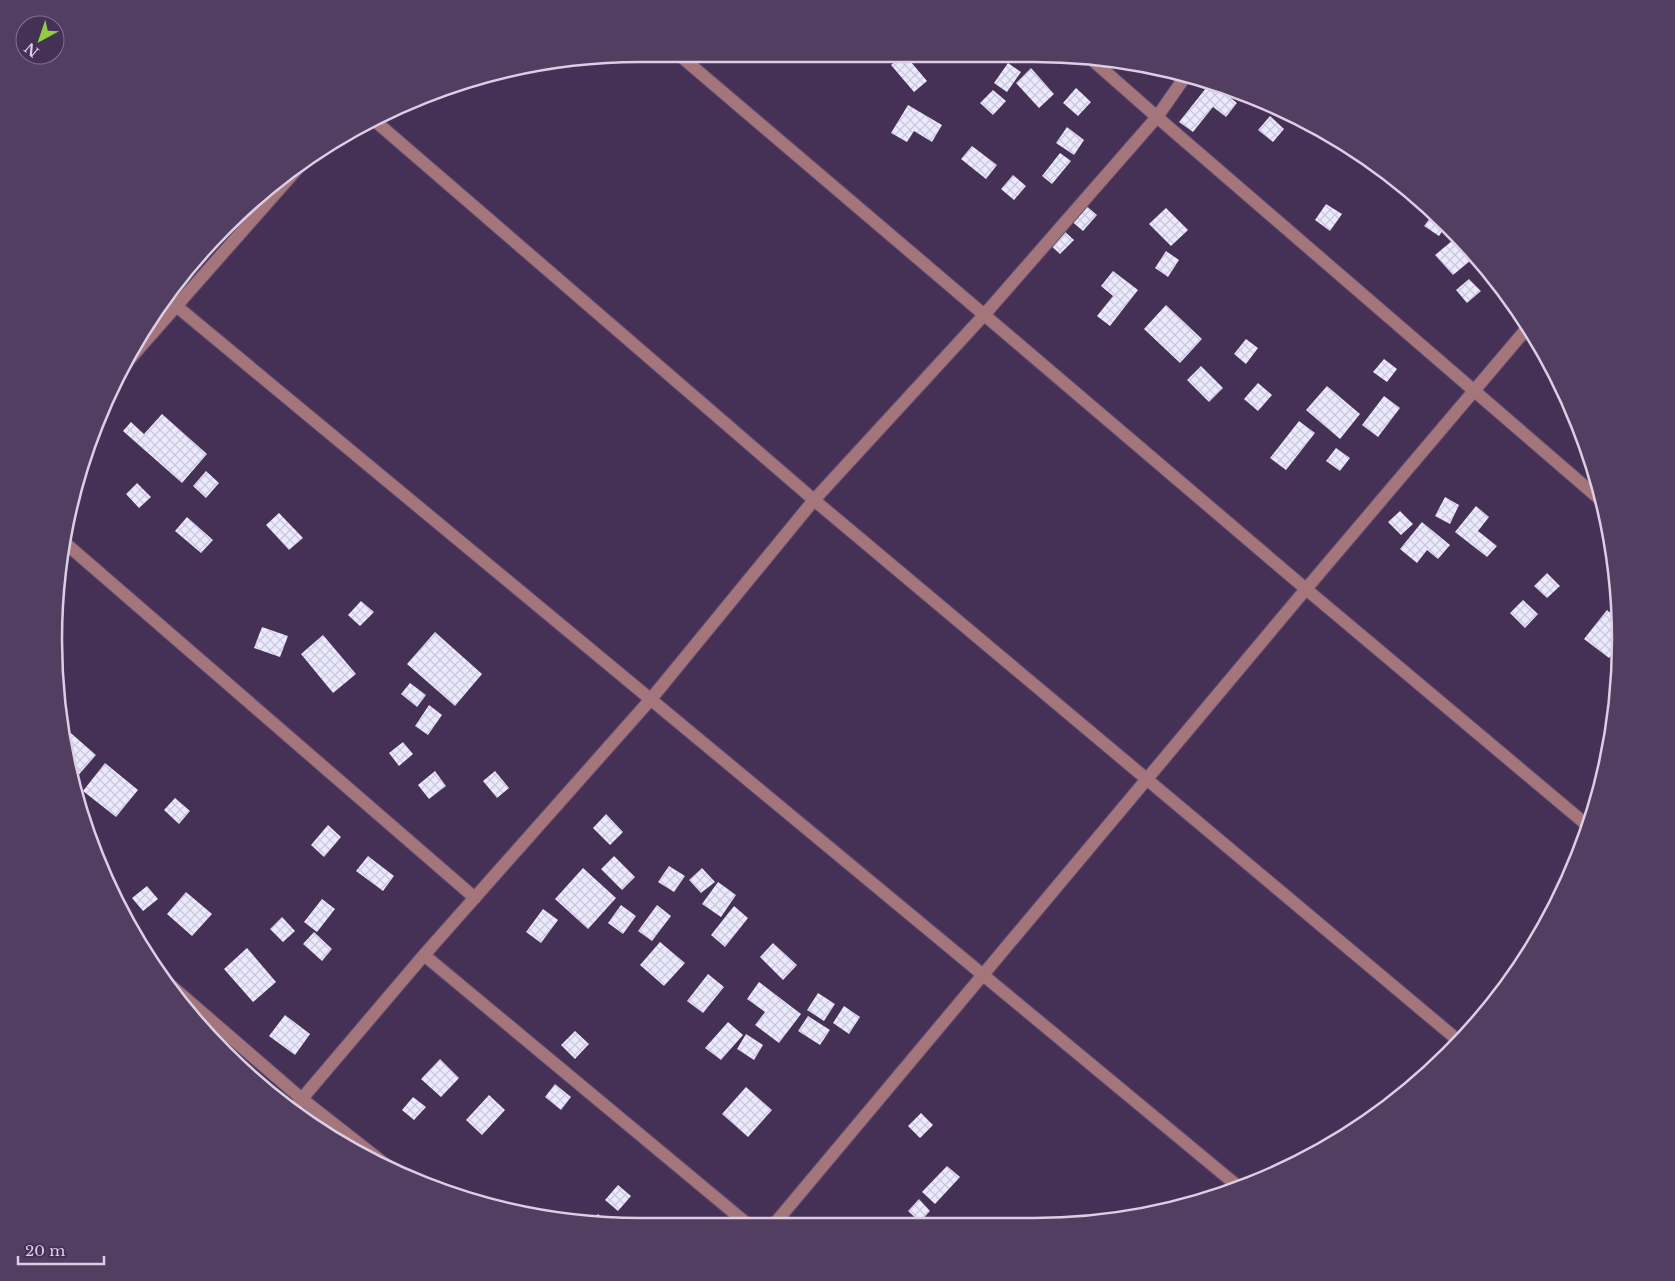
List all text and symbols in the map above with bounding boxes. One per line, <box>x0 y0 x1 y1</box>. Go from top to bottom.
north arrow <box>15 15 65 65</box>
text: N <box>21 39 42 61</box>
scale bar <box>18 1234 104 1266</box>
text: 20 m <box>25 1241 65 1260</box>

